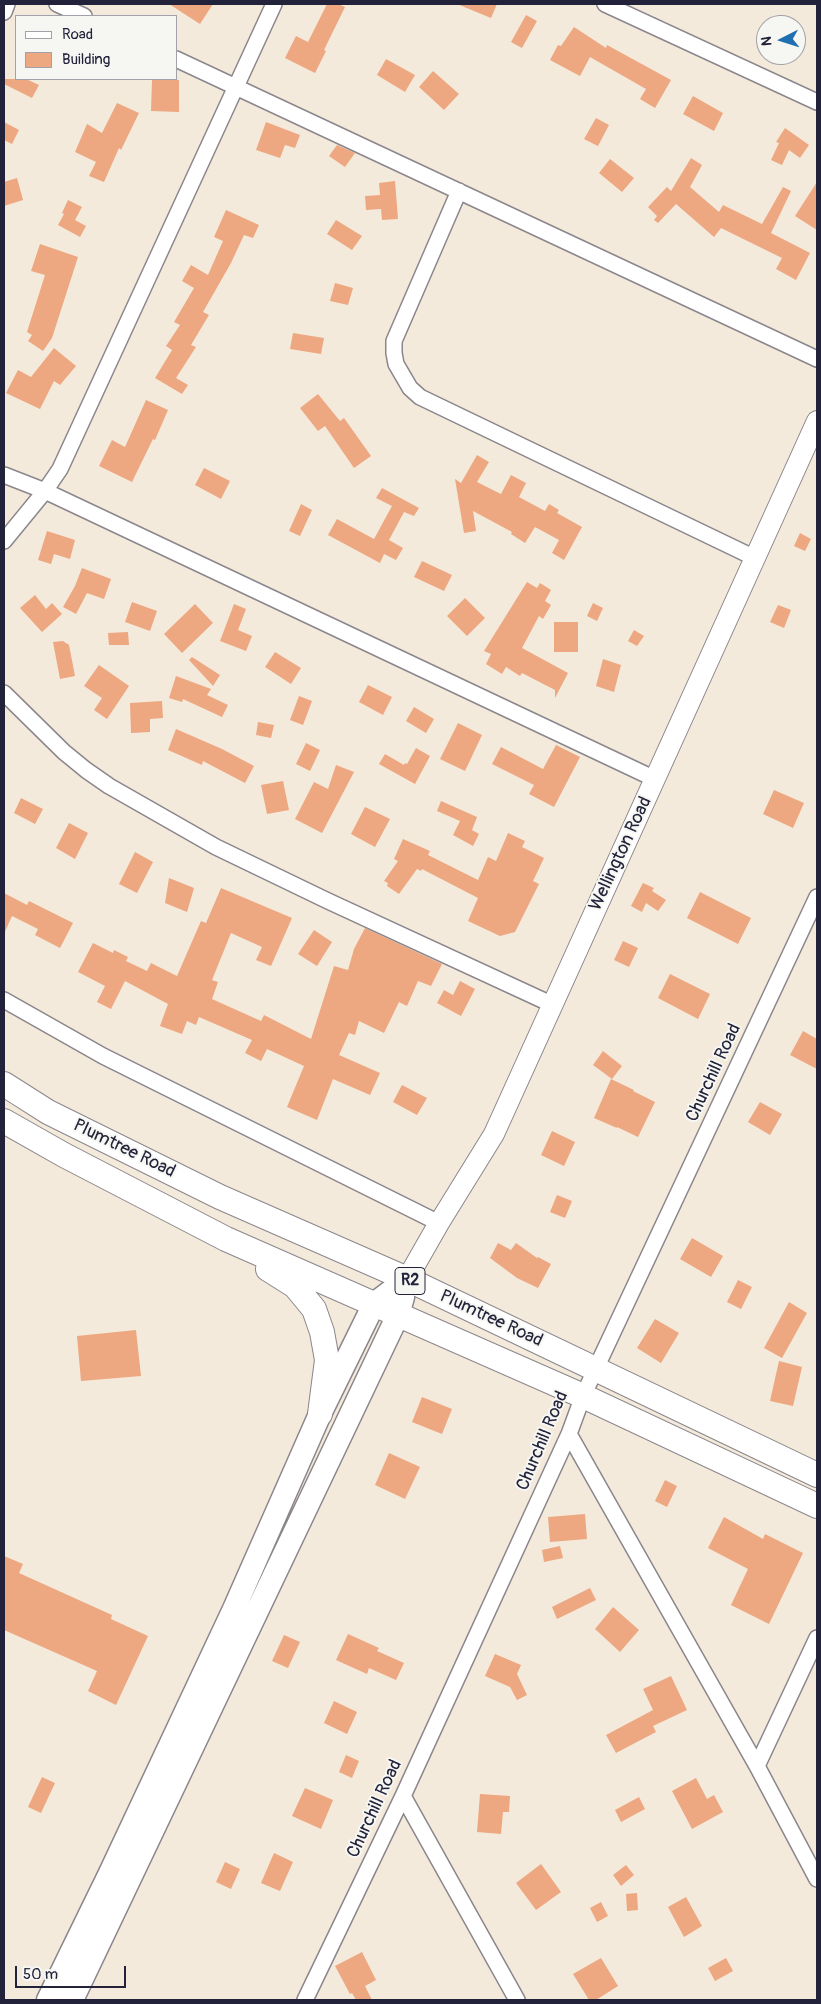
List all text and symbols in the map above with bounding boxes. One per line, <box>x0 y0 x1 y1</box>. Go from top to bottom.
legend <box>15 15 178 80</box>
north arrow <box>756 15 806 65</box>
text: Road <box>62 25 93 44</box>
text: N <box>758 36 775 47</box>
text: Building <box>62 50 110 69</box>
street label: Wellington Road <box>585 794 657 914</box>
street label: Churchill Road <box>682 1021 746 1125</box>
street label: Plumtree Road <box>69 1115 179 1183</box>
road number: R2 <box>395 1268 425 1294</box>
street label: Plumtree Road <box>436 1286 546 1352</box>
street label: Churchill Road <box>512 1388 574 1494</box>
street label: Churchill Road <box>343 1757 407 1861</box>
scale bar <box>18 1956 129 1988</box>
text: 50 m <box>23 1965 58 1984</box>

